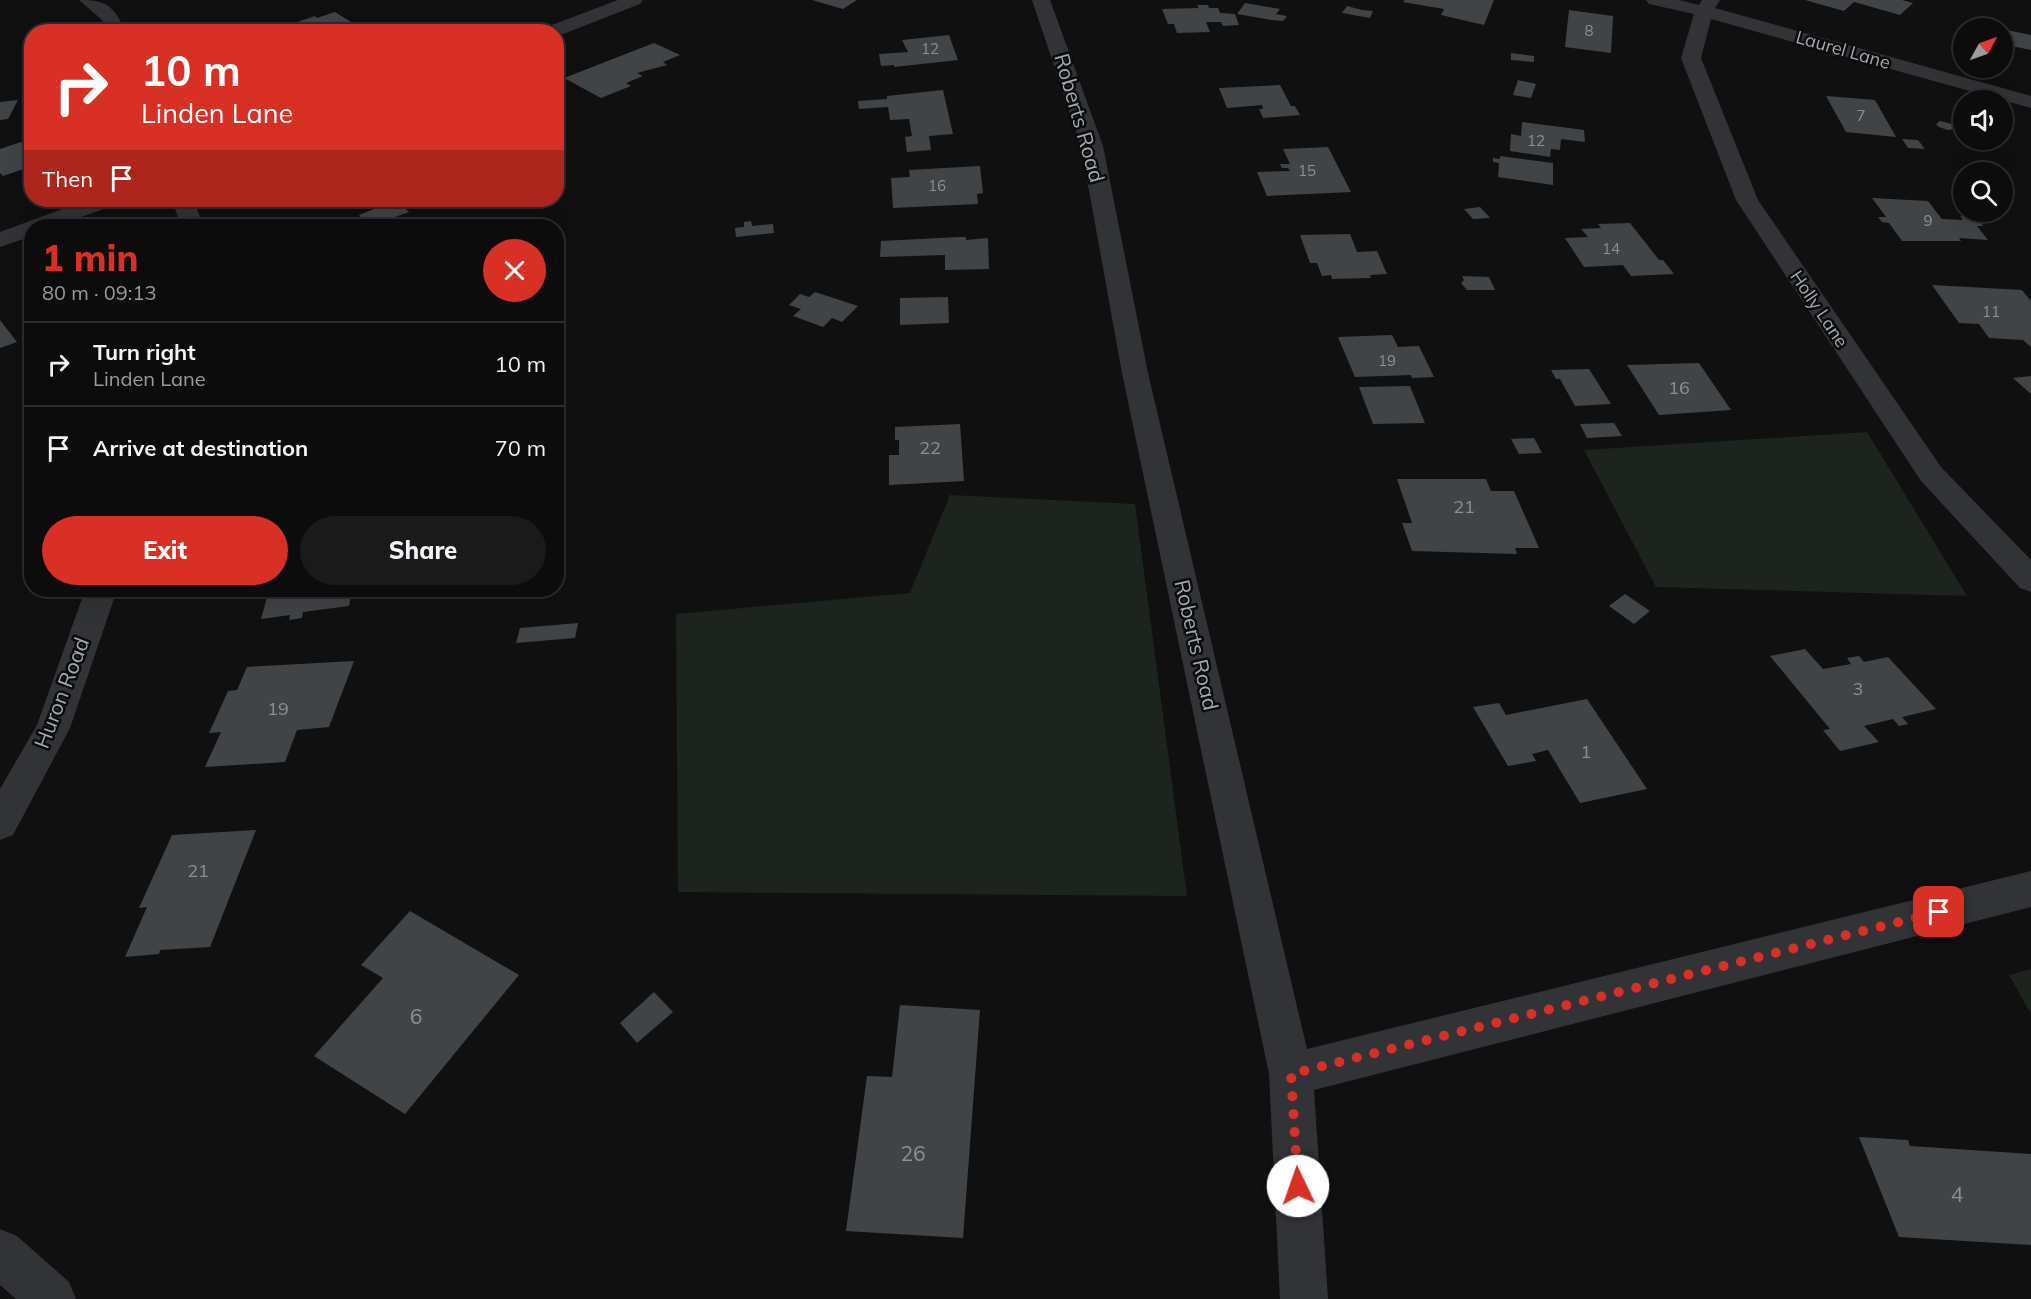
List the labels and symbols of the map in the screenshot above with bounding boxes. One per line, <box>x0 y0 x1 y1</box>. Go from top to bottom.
north arrow <box>1953 18 2013 78</box>
house number: 8 <box>1584 21 1594 40</box>
street label: Laurel Lane <box>1793 25 1893 74</box>
house number: 12 <box>921 39 939 58</box>
street label: Roberts Road <box>1049 50 1111 185</box>
house number: 7 <box>1856 106 1866 125</box>
house number: 12 <box>1527 131 1545 150</box>
house number: 15 <box>1298 161 1316 180</box>
house number: 16 <box>928 176 946 195</box>
house number: 9 <box>1923 211 1933 230</box>
house number: 14 <box>1602 239 1620 258</box>
street label: Holly Lane <box>1785 266 1854 352</box>
house number: 11 <box>1982 302 2000 321</box>
house number: 19 <box>1378 351 1396 370</box>
house number: 16 <box>1668 376 1690 399</box>
house number: 22 <box>919 436 941 459</box>
house number: 21 <box>1453 495 1475 518</box>
street label: Roberts Road <box>1169 577 1225 713</box>
street label: Huron Road <box>28 633 94 752</box>
house number: 3 <box>1853 677 1863 700</box>
house number: 19 <box>267 697 289 720</box>
house number: 1 <box>1581 740 1591 763</box>
house number: 21 <box>187 859 209 882</box>
pin <box>1913 886 1964 937</box>
house number: 6 <box>410 1003 422 1029</box>
house number: 26 <box>900 1140 926 1166</box>
position arrow <box>1266 1154 1330 1218</box>
house number: 4 <box>1951 1181 1964 1207</box>

